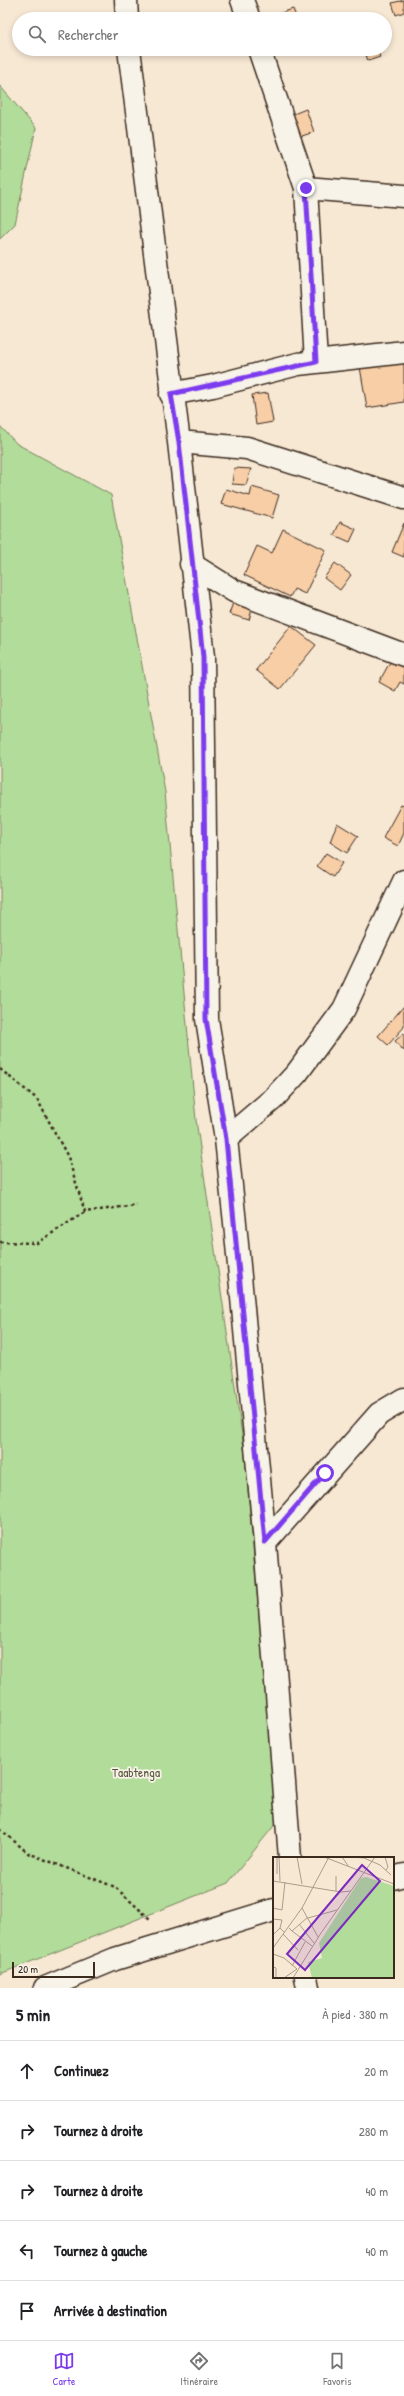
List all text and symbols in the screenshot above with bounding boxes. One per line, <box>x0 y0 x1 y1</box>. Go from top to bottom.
search box <box>12 12 392 56</box>
icon: search <box>26 23 48 45</box>
text: Rechercher <box>58 24 119 45</box>
route end <box>297 179 315 197</box>
route start <box>316 1464 334 1482</box>
park label: Taabtenga <box>112 1763 160 1781</box>
inset map <box>273 1857 394 1978</box>
scale bar <box>12 1960 95 1979</box>
text: 20 m <box>18 1962 38 1976</box>
text: 5 min <box>16 2003 50 2026</box>
text: À pied · 380 m <box>322 2005 388 2023</box>
icon: ahead <box>16 2060 38 2082</box>
text: Continuez <box>54 2060 109 2081</box>
text: 20 m <box>364 2062 388 2080</box>
icon: right <box>16 2120 38 2142</box>
text: Tournez à droite <box>54 2120 143 2141</box>
text: 280 m <box>359 2122 388 2140</box>
icon: right <box>16 2180 38 2202</box>
text: Tournez à droite <box>54 2180 143 2201</box>
text: 40 m <box>365 2182 388 2200</box>
icon: left <box>16 2240 38 2262</box>
text: Tournez à gauche <box>54 2240 147 2261</box>
text: 40 m <box>365 2242 388 2260</box>
icon: arrive <box>16 2300 38 2322</box>
text: Arrivée à destination <box>54 2300 167 2321</box>
tab: Carte <box>53 2350 75 2388</box>
tab: Itinéraire <box>180 2350 218 2388</box>
tab: Favoris <box>323 2350 351 2388</box>

